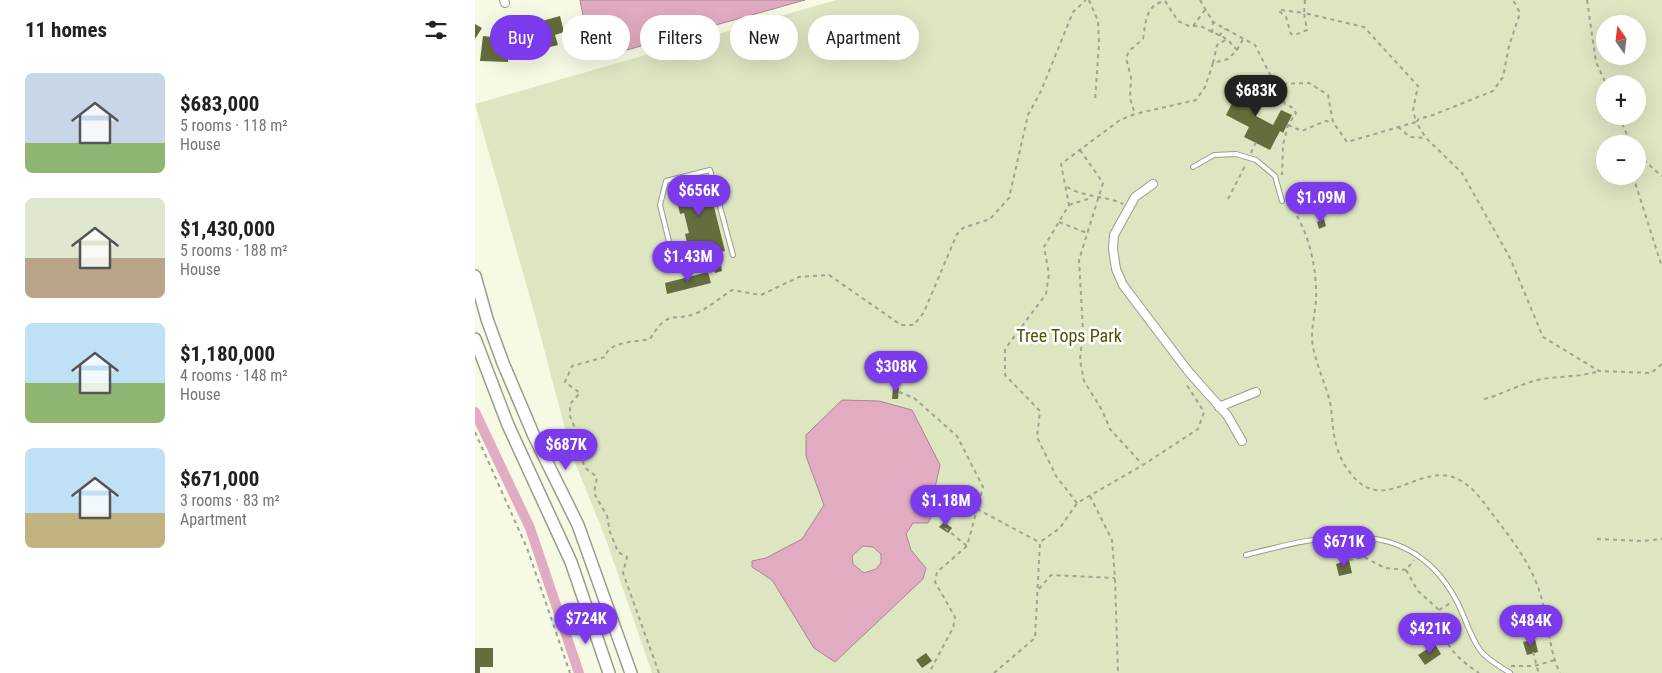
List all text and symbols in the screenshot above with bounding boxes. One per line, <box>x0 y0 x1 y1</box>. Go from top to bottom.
chip: Buy <box>490 15 552 60</box>
chip: Rent <box>562 15 630 60</box>
chip: Filters <box>640 15 720 60</box>
chip: New <box>730 15 798 60</box>
chip: Apartment <box>808 15 919 60</box>
north arrow <box>1596 15 1646 65</box>
map controls <box>1596 15 1646 185</box>
icon: filters <box>422 16 450 44</box>
text: 11 homes <box>25 18 107 42</box>
pin: $683K <box>1221 74 1291 117</box>
button: + <box>1596 75 1646 125</box>
text: $683K <box>1235 81 1277 100</box>
text: $683,000 <box>180 92 259 116</box>
icon: home <box>65 93 125 153</box>
text: 5 rooms · 118 m² <box>180 116 288 135</box>
text: House <box>180 135 220 154</box>
button: − <box>1596 135 1646 185</box>
pin: $656K <box>664 174 734 217</box>
text: $656K <box>678 181 720 200</box>
pin: $1.09M <box>1280 182 1362 224</box>
text: $1.09M <box>1296 188 1346 207</box>
text: $1,430,000 <box>180 217 275 241</box>
icon: home <box>65 218 125 278</box>
pin: $1.43M <box>647 240 729 283</box>
text: 5 rooms · 188 m² <box>180 241 288 260</box>
text: $1.43M <box>663 247 713 266</box>
text: House <box>180 260 220 279</box>
park label: Tree Tops Park <box>1016 325 1122 346</box>
text: $1,180,000 <box>180 342 275 366</box>
icon: home <box>65 343 125 403</box>
pin: $308K <box>861 350 931 393</box>
text: $308K <box>875 357 917 376</box>
text: 4 rooms · 148 m² <box>180 366 288 385</box>
text: House <box>180 385 220 404</box>
pin: $687K <box>531 428 601 471</box>
text: $687K <box>545 435 587 454</box>
text: $671,000 <box>180 467 259 491</box>
icon: home <box>65 468 125 528</box>
pin: $1.18M <box>905 484 987 527</box>
text: 3 rooms · 83 m² <box>180 491 280 510</box>
text: $1.18M <box>921 491 971 510</box>
text: Apartment <box>180 510 247 529</box>
pin: $671K <box>1309 526 1379 568</box>
text: $671K <box>1323 532 1365 551</box>
pin: $724K <box>551 602 621 645</box>
pin: $484K <box>1496 604 1566 647</box>
text: $724K <box>565 609 607 628</box>
text: $484K <box>1510 611 1552 630</box>
pin: $421K <box>1395 612 1465 655</box>
text: $421K <box>1409 619 1451 638</box>

